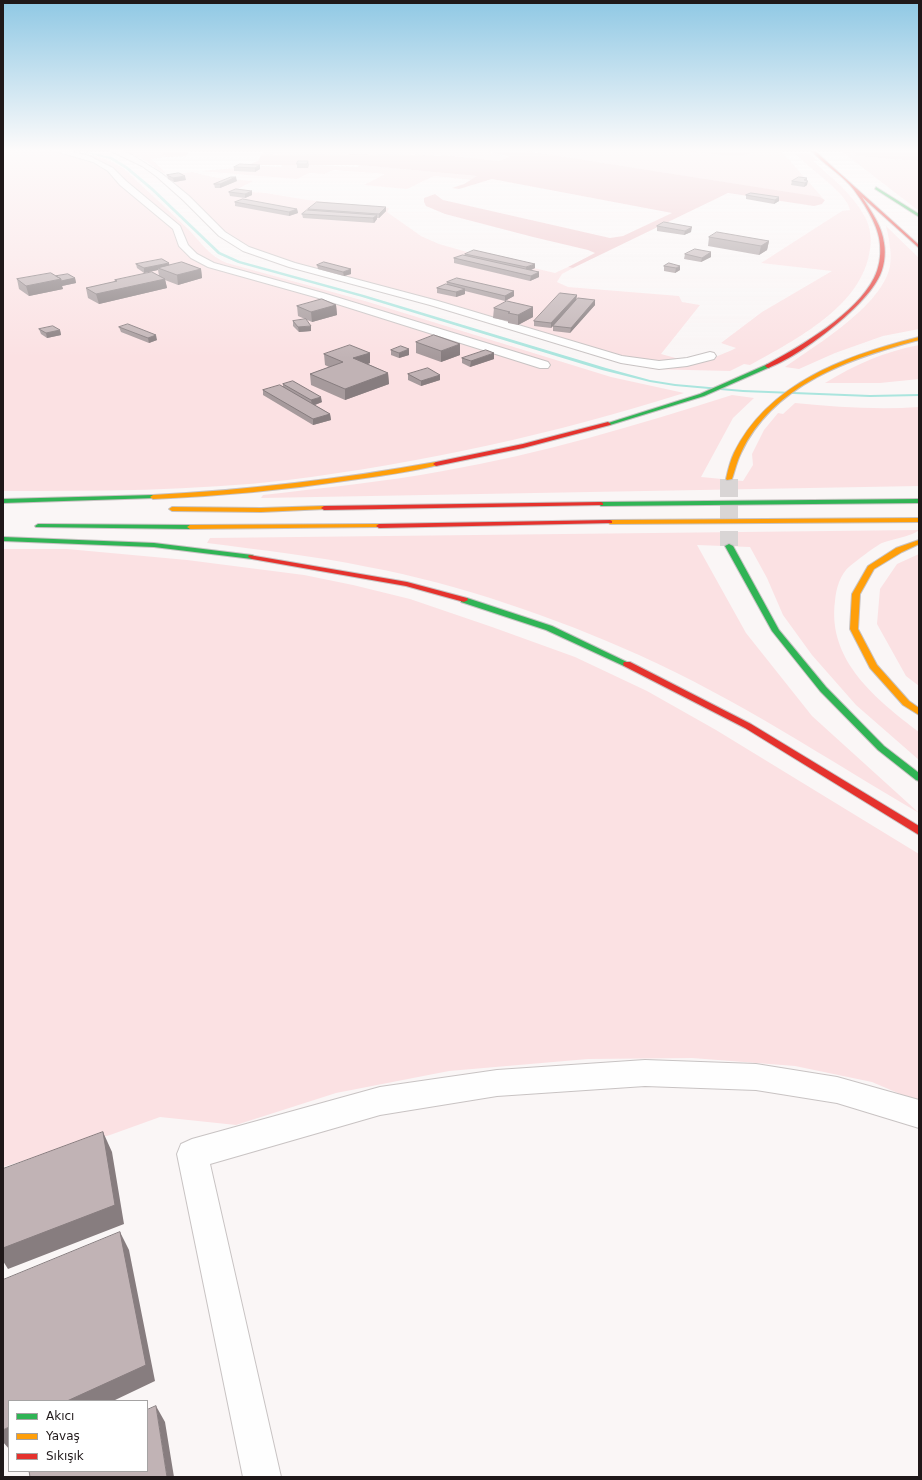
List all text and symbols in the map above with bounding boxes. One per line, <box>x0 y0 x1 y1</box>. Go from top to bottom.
legend <box>8 1400 148 1472</box>
text: Akıcı <box>46 1409 74 1423</box>
text: Yavaş <box>46 1429 80 1443</box>
text: Sıkışık <box>46 1449 84 1463</box>

